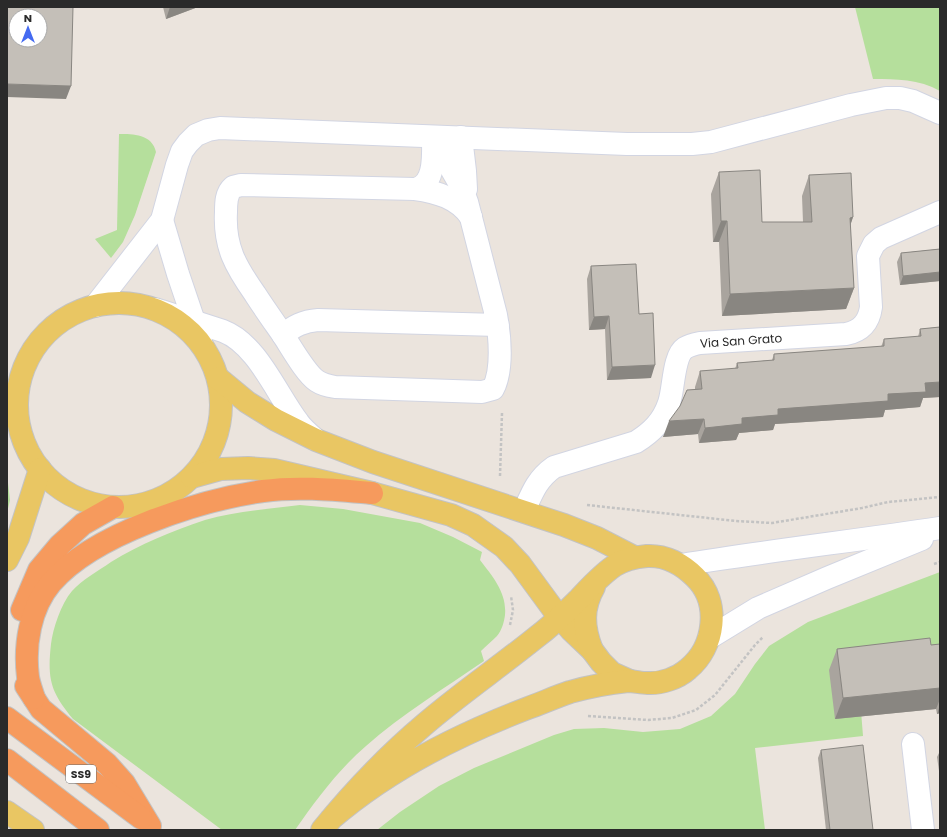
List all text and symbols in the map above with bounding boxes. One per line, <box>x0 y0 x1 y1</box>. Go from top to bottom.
north arrow <box>8 8 48 48</box>
text: N <box>24 10 32 26</box>
street label: Via San Grato <box>699 329 783 352</box>
road number: SS9 <box>66 765 96 783</box>

